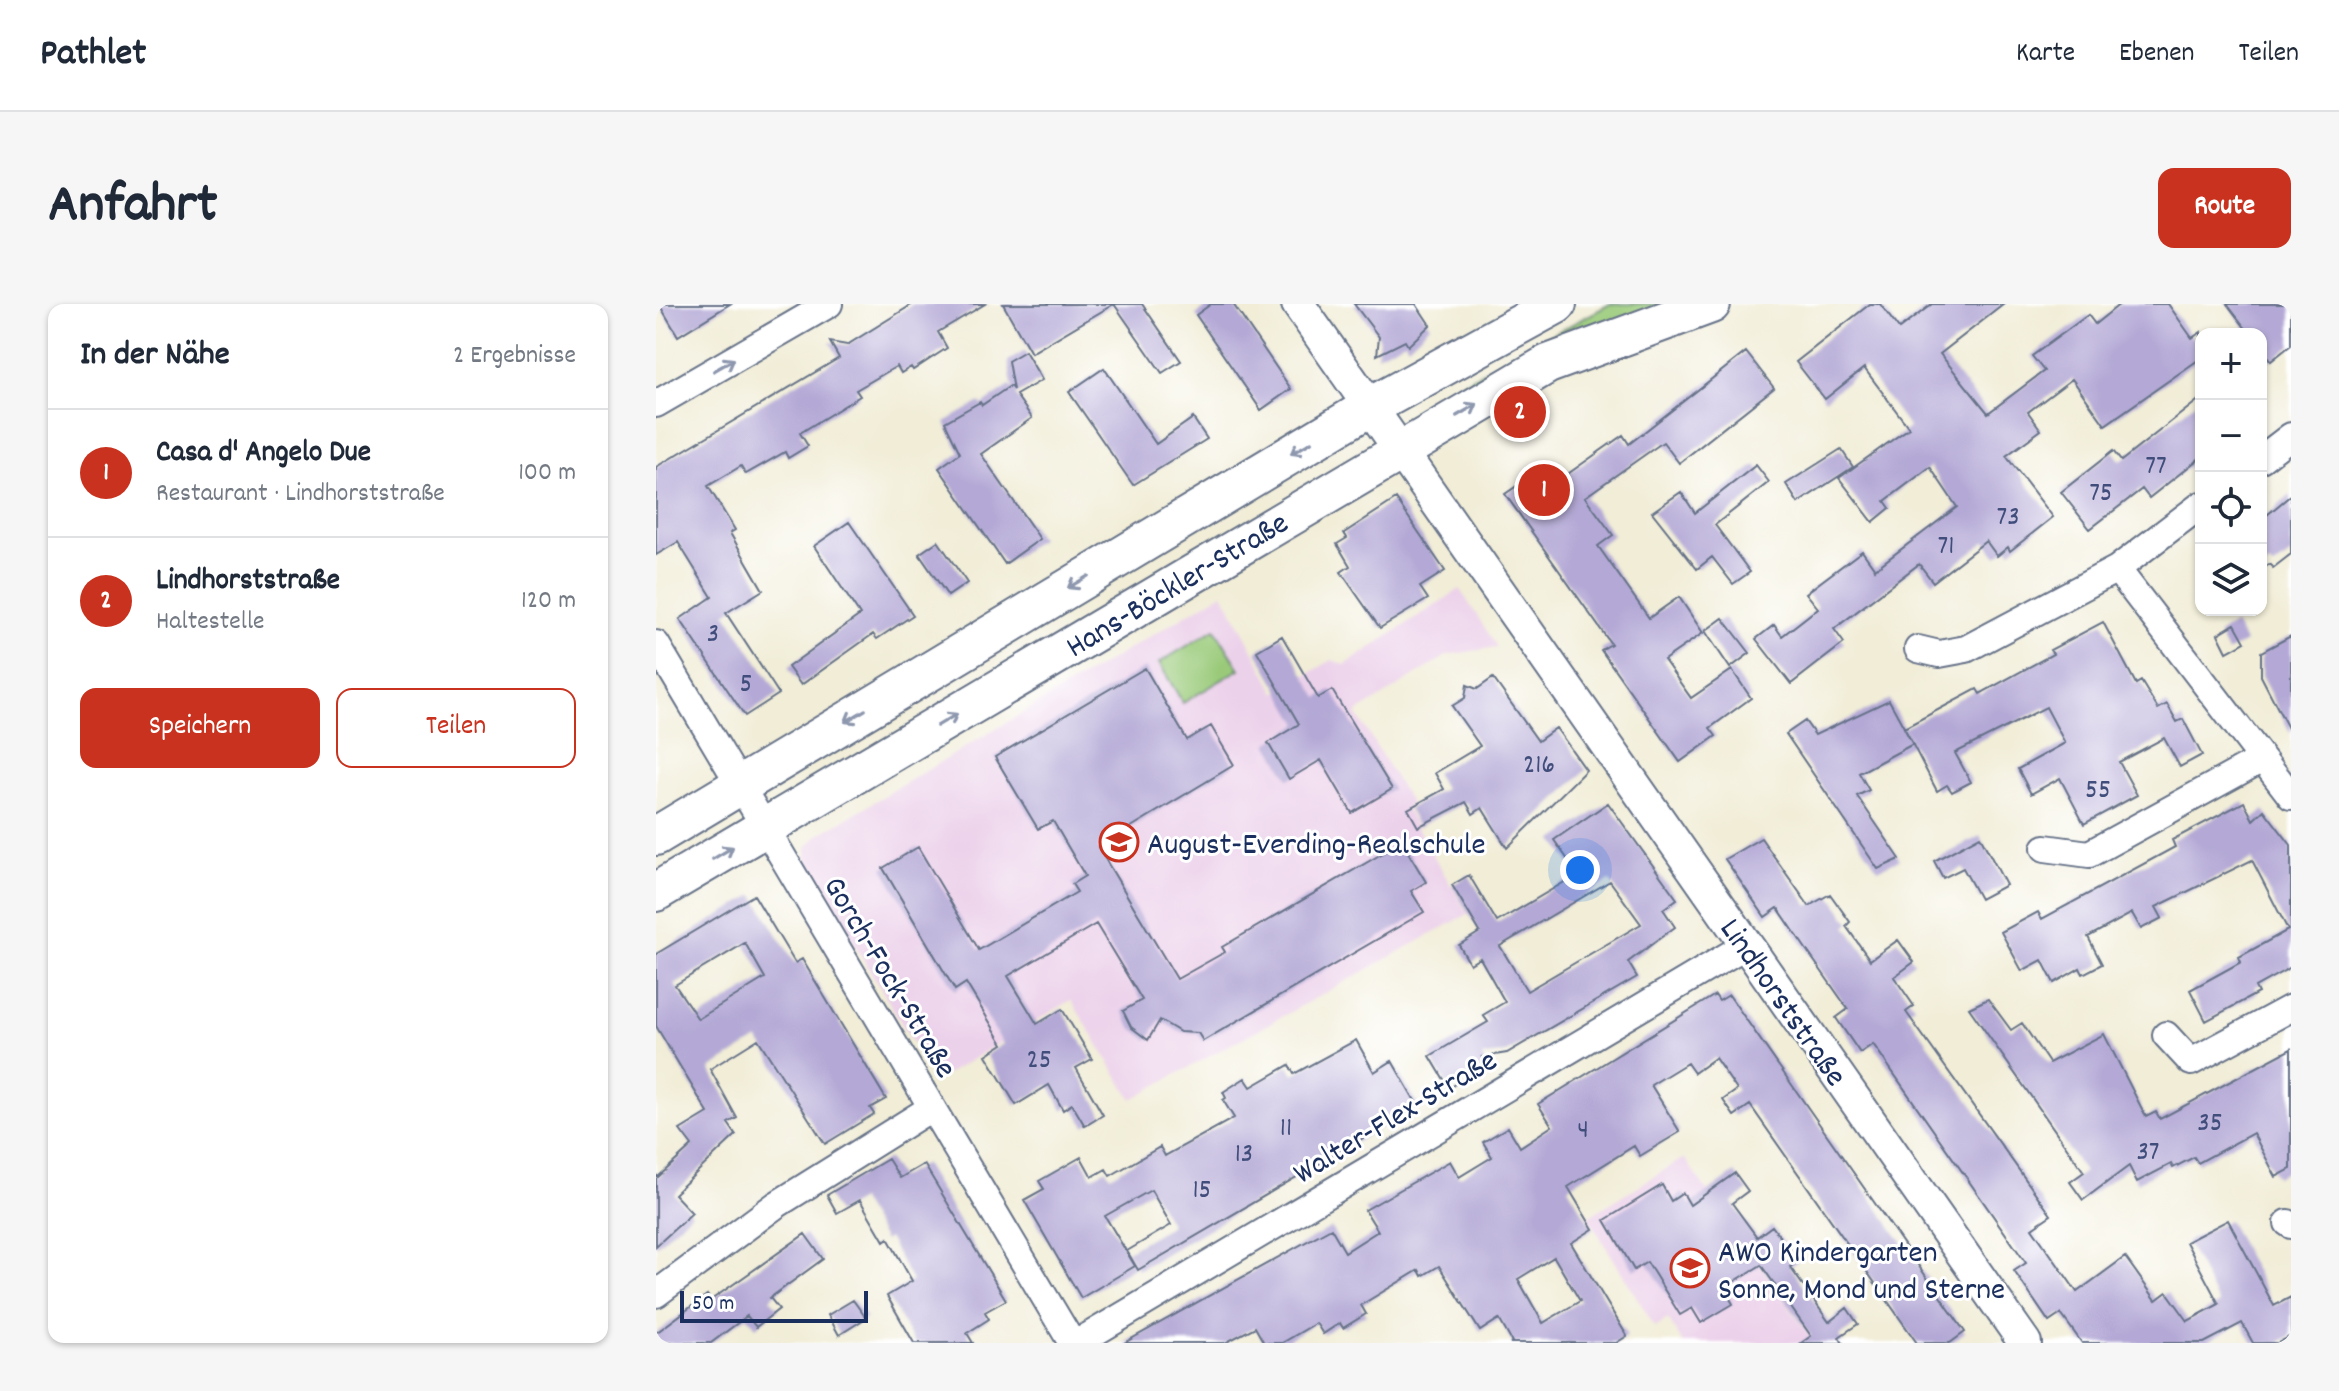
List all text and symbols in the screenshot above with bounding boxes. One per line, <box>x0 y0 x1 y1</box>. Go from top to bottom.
text: Pathlet <box>40 28 146 83</box>
text: Karte <box>2016 35 2075 75</box>
text: Ebenen <box>2119 35 2194 75</box>
text: Teilen <box>2238 35 2299 75</box>
text: Anfahrt <box>48 168 218 248</box>
button: Route <box>2158 168 2291 248</box>
map controls <box>2195 328 2267 616</box>
button: + <box>2195 328 2267 400</box>
text: In der Nähe <box>80 332 230 381</box>
text: 2 Ergebnisse <box>453 338 576 375</box>
one-way arrow <box>711 357 735 372</box>
pin: 2 <box>1494 382 1546 442</box>
button: − <box>2195 400 2267 472</box>
one-way arrow <box>1455 402 1478 418</box>
text: Casa d' Angelo Due <box>156 433 371 476</box>
one-way arrow <box>1290 441 1313 457</box>
house number: 77 <box>2145 448 2167 488</box>
text: 1 <box>103 455 109 492</box>
text: 100 m <box>518 455 576 492</box>
pin: 1 <box>1518 460 1570 520</box>
button: locate <box>2195 472 2267 544</box>
house number: 75 <box>2089 475 2113 515</box>
text: Restaurant · Lindhorststraße <box>156 476 445 513</box>
house number: 73 <box>1996 499 2020 539</box>
street label: Hans-Böckler-Straße <box>1058 503 1299 672</box>
house number: 71 <box>1938 528 1954 568</box>
button: layers <box>2195 544 2267 616</box>
text: Lindhorststraße <box>156 561 340 604</box>
one-way arrow <box>1067 574 1090 590</box>
text: 2 <box>100 583 112 620</box>
text: 120 m <box>521 583 576 620</box>
text: Haltestelle <box>156 604 265 641</box>
house number: 3 <box>707 616 719 656</box>
house number: 5 <box>740 666 752 706</box>
button: Speichern <box>80 688 320 768</box>
button: Teilen <box>336 688 576 768</box>
one-way arrow <box>844 709 867 725</box>
one-way arrow <box>935 712 958 728</box>
house number: 216 <box>1523 747 1555 787</box>
house number: 55 <box>2085 772 2111 812</box>
school or university icon: August-Everding-Realschule <box>1098 821 1140 863</box>
place label: August-Everding-Realschule <box>1147 824 1486 870</box>
one-way arrow <box>711 844 734 860</box>
your location <box>1560 850 1600 890</box>
street label: Gorch-Fock-Straße <box>809 869 966 1088</box>
street label: Lindhorststraße <box>1706 910 1856 1097</box>
street label: Walter-Flex-Straße <box>1286 1040 1507 1198</box>
house number: 25 <box>1026 1042 1052 1082</box>
house number: 35 <box>2197 1105 2223 1145</box>
house number: 11 <box>1280 1110 1292 1150</box>
house number: 4 <box>1577 1112 1589 1152</box>
house number: 37 <box>2136 1134 2160 1174</box>
house number: 13 <box>1235 1136 1253 1176</box>
house number: 15 <box>1192 1172 1212 1212</box>
place label: AWO Kindergarten Sonne, Mond und Sterne <box>1718 1232 2005 1315</box>
school or university icon: AWO Kindergarten Sonne, Mond und Sterne <box>1669 1247 1711 1289</box>
scale bar <box>680 1287 868 1323</box>
text: 50 m <box>692 1289 734 1320</box>

